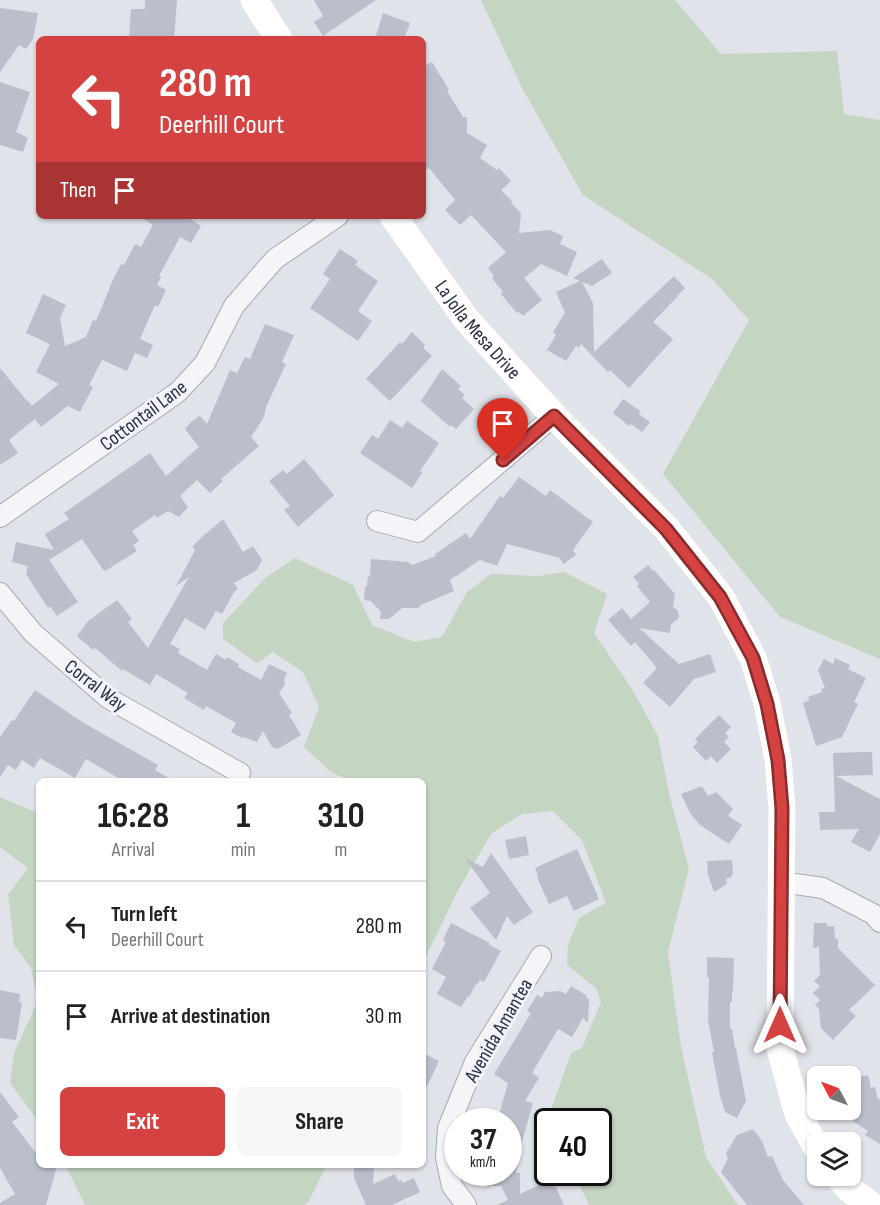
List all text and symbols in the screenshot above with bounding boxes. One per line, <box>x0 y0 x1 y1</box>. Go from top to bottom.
text: 280 m <box>159 58 252 109</box>
icon: left <box>60 60 138 138</box>
text: Deerhill Court <box>159 109 284 141</box>
icon: arrive <box>108 174 141 207</box>
text: Then <box>60 177 96 204</box>
street label: La Jolla Mesa Drive <box>429 276 526 385</box>
street label: Cottontail Lane <box>95 375 192 456</box>
pin <box>477 398 528 460</box>
icon: arrive <box>486 407 519 440</box>
street label: Corral Way <box>60 655 131 717</box>
text: 16:28 <box>97 795 169 838</box>
text: 1 <box>236 795 250 838</box>
text: 310 <box>317 795 365 838</box>
text: Arrival <box>112 838 155 862</box>
text: min <box>231 838 256 862</box>
text: m <box>334 838 347 862</box>
text: Turn left <box>111 901 177 928</box>
icon: left <box>60 910 93 943</box>
text: 280 m <box>356 913 402 940</box>
text: Deerhill Court <box>111 928 204 952</box>
street label: Avenida Amantea <box>459 975 538 1087</box>
position arrow <box>748 993 812 1057</box>
icon: arrive <box>60 1000 93 1033</box>
text: Arrive at destination <box>111 1003 270 1030</box>
text: 30 m <box>365 1003 402 1030</box>
north arrow <box>807 1066 861 1120</box>
map controls <box>807 1066 861 1186</box>
button: Exit <box>60 1087 225 1156</box>
button: Share <box>237 1087 402 1156</box>
speed limit sign: 40 <box>534 1108 612 1186</box>
text: 37 <box>470 1122 496 1158</box>
button: layers <box>807 1132 861 1186</box>
text: km/h <box>470 1153 496 1172</box>

